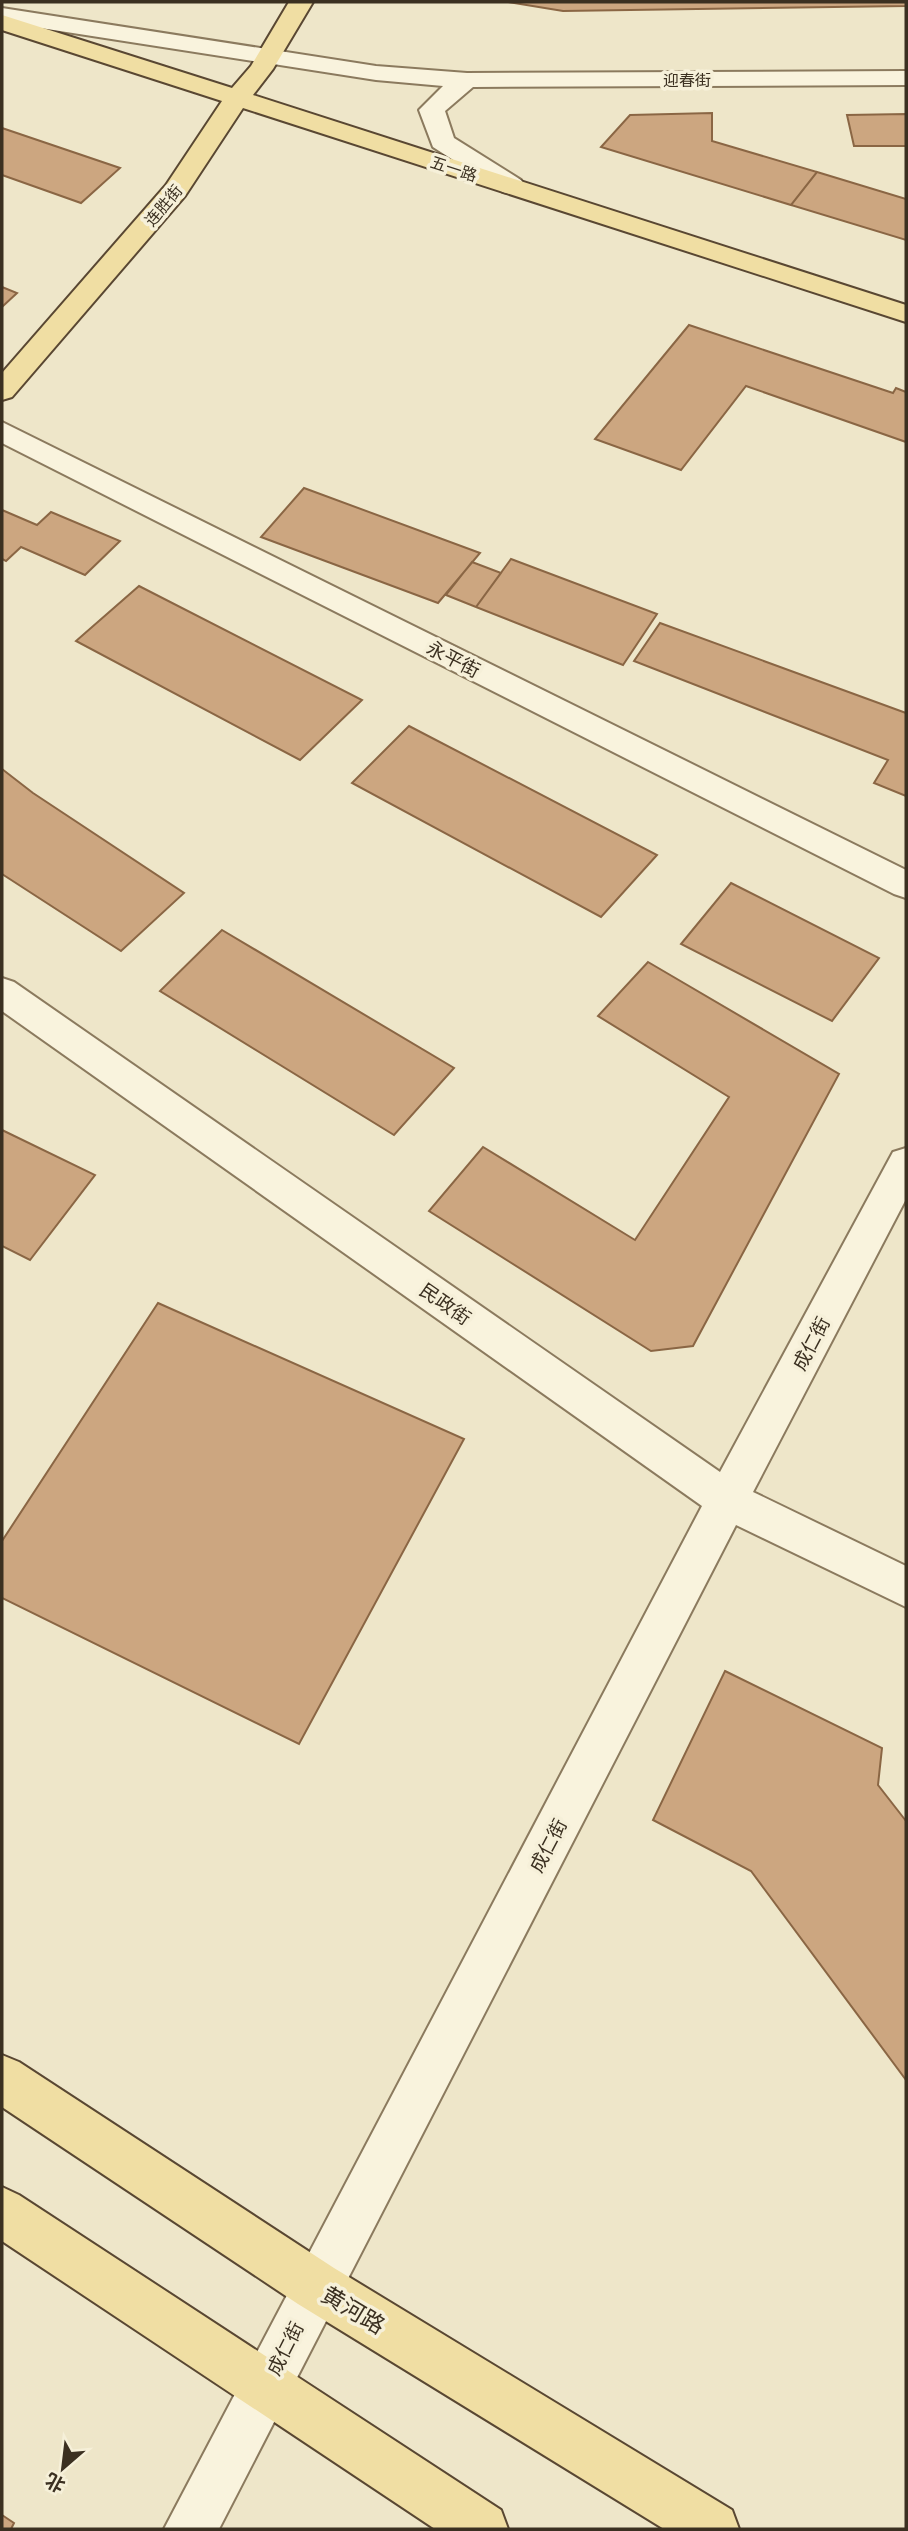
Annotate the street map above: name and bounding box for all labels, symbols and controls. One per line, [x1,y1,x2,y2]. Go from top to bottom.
street label: 迎春街 [663,69,711,90]
street label: 五一路 [428,151,480,185]
street label: 连胜街 [140,180,186,230]
street label: 永平街 [423,633,485,683]
street label: 民政街 [415,1276,477,1330]
street label: 成仁街 [785,1312,835,1374]
street label: 成仁街 [522,1814,572,1876]
street label: 黄河路 [316,2278,392,2340]
street label: 成仁街 [259,2317,309,2379]
north arrow [28,2433,98,2503]
text: 北 [40,2468,69,2500]

